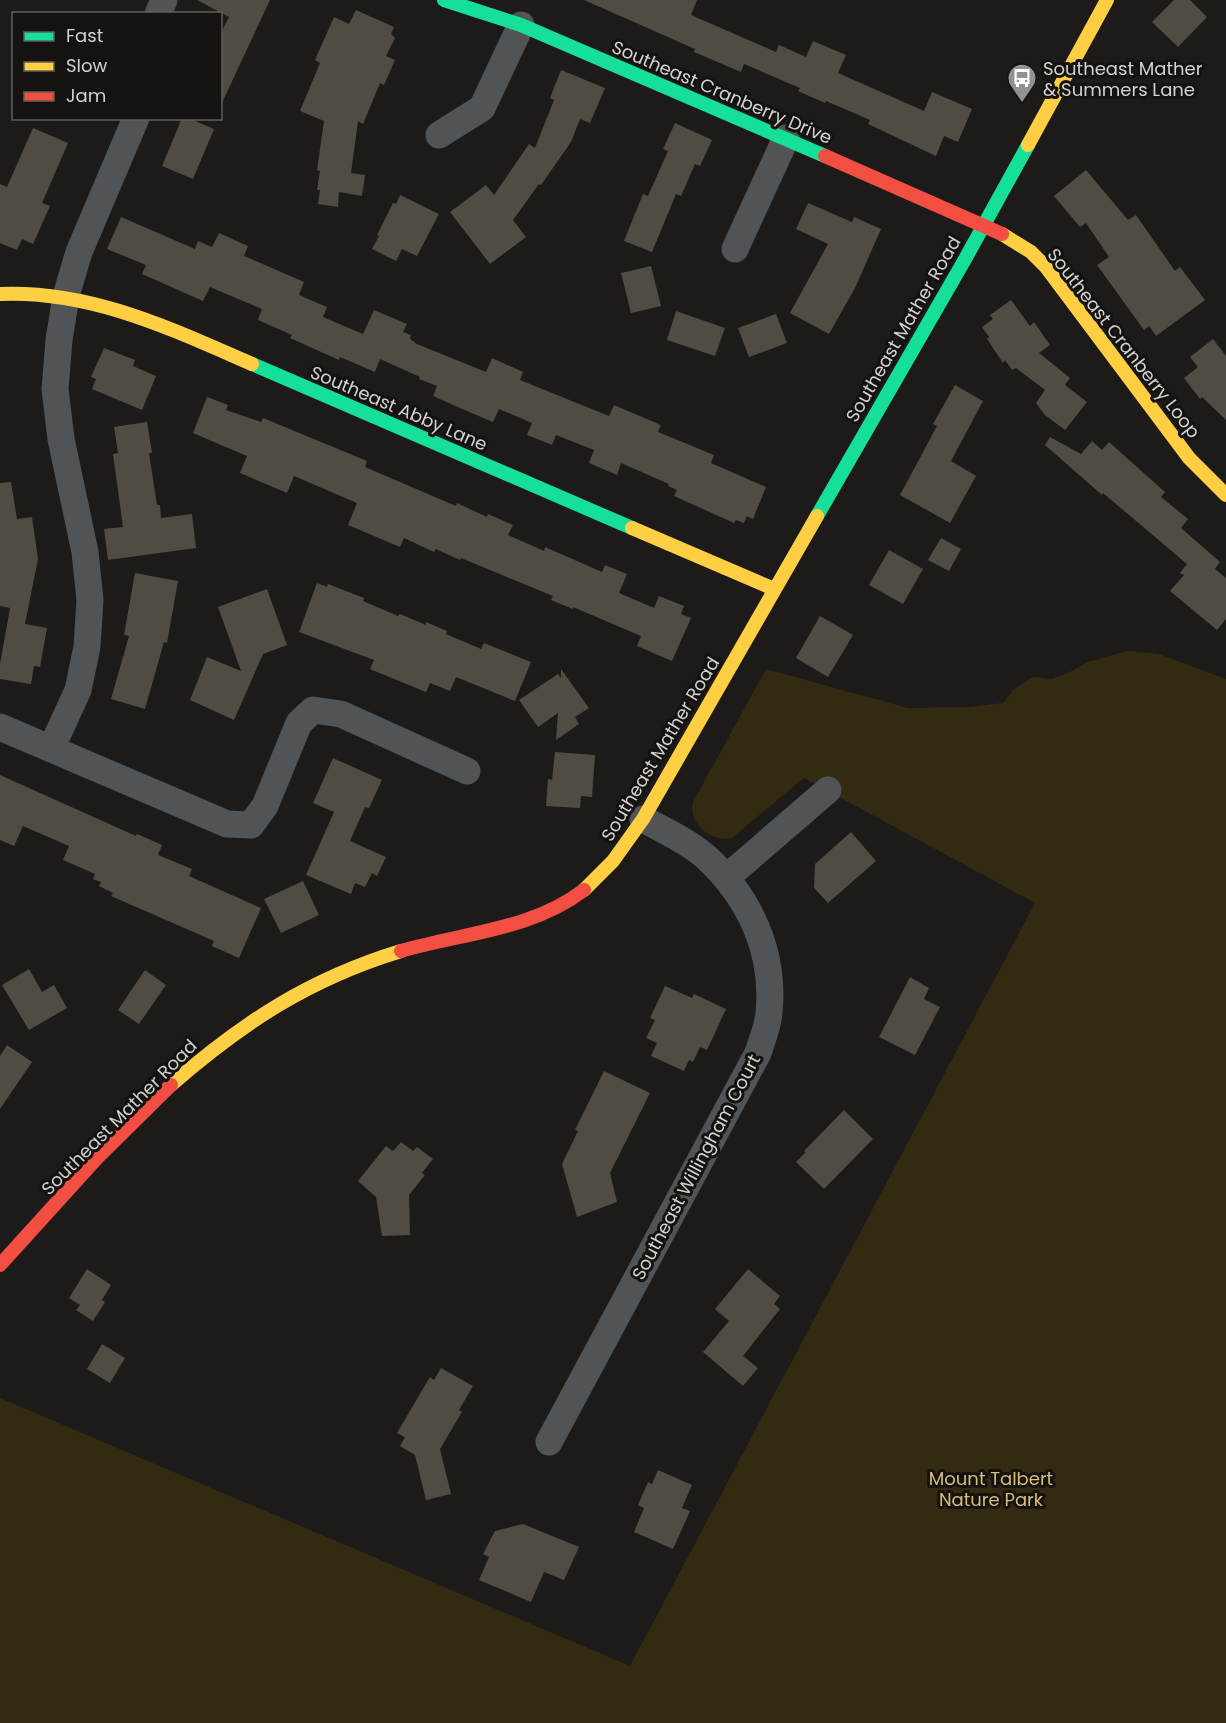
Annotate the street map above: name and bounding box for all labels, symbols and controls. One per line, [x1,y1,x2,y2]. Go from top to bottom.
legend [12,12,222,120]
text: Fast [66,23,103,48]
street label: Southeast Cranberry Drive [608,34,836,150]
text: Slow [66,53,108,78]
place label: Southeast Mather & Summers Lane [1043,56,1203,102]
bus stop icon: Southeast Mather & Summers Lane [1006,62,1038,104]
text: Jam [66,83,106,108]
street label: Southeast Mather Road [839,231,967,427]
street label: Southeast Cranberry Loop [1042,243,1206,443]
street label: Southeast Abby Lane [307,359,491,457]
street label: Southeast Mather Road [595,652,725,846]
street label: Southeast Mather Road [36,1034,202,1200]
street label: Southeast Willingham Court [626,1050,766,1284]
park label: Mount Talbert Nature Park [929,1466,1053,1512]

